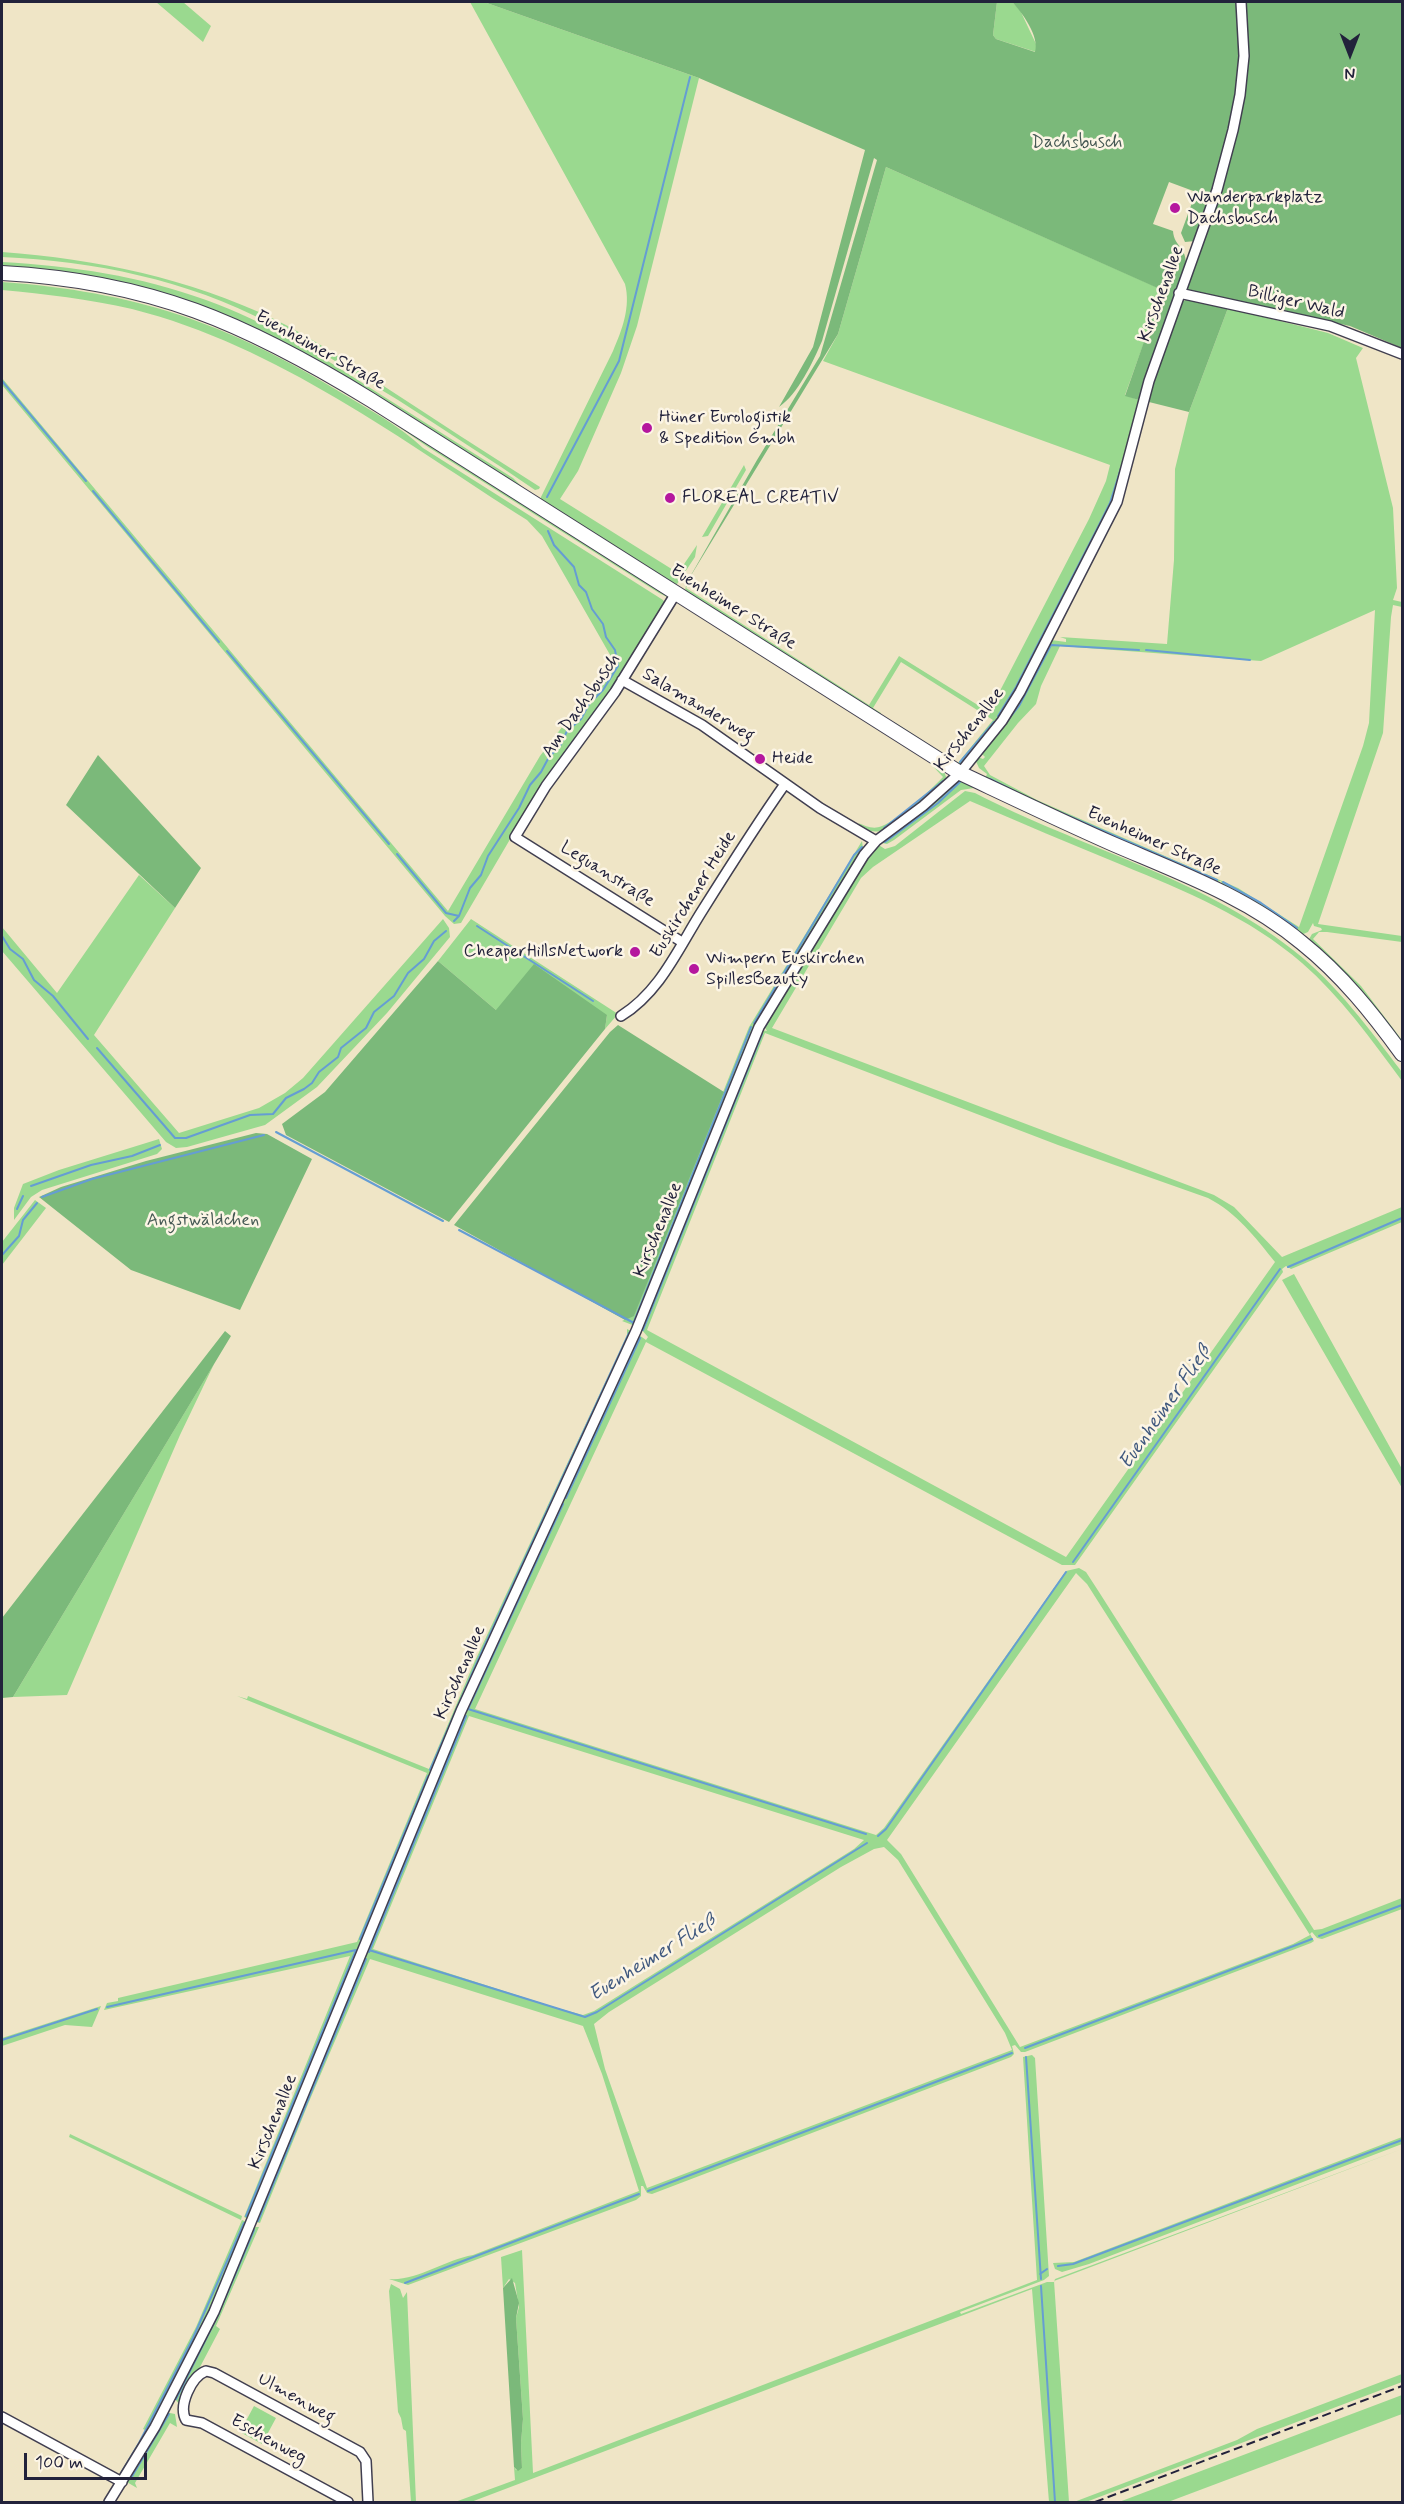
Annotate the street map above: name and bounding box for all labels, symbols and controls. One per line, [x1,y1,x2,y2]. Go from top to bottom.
north arrow [1320,24,1380,84]
text: N [1345,62,1355,83]
park label: Dachsbusch [1031,132,1123,154]
place label: Wanderparkplatz Dachsbusch [1187,187,1323,230]
marker: Wanderparkplatz Dachsbusch [1168,201,1182,215]
street label: Kirschenallee [1135,243,1189,345]
street label: Billiger Wald [1245,281,1347,325]
street label: Euenheimer Straße [251,306,389,396]
place label: Hüner Eurologistik & Spedition Gmbh [659,407,795,450]
marker: Hüner Eurologistik & Spedition Gmbh [640,421,654,435]
place label: FLOREAL CREATIV [682,487,839,509]
marker: FLOREAL CREATIV [663,491,677,505]
street label: Euenheimer Straße [666,560,800,656]
street label: Am Dachsbusch [538,650,626,762]
street label: Salamanderweg [638,664,758,748]
street label: Kirschenallee [930,684,1010,776]
place label: Heide [772,748,813,770]
marker: Heide [753,752,767,766]
street label: Euenheimer Straße [1083,803,1225,881]
street label: Euskirchener Heide [646,828,742,962]
street label: Leguanstraße [556,837,658,913]
place label: CheaperHillsNetwork [463,941,623,963]
marker: CheaperHillsNetwork [628,945,642,959]
place label: Wimpern Euskirchen SpillesBeauty [706,948,865,990]
marker: Wimpern Euskirchen SpillesBeauty [687,962,701,976]
street label: Kirschenallee [630,1179,688,1281]
park label: Angstwäldchen [147,1210,259,1232]
water label: Euenheimer Fließ [1115,1342,1217,1474]
street label: Kirschenallee [431,1623,491,1723]
water label: Euenheimer Fließ [585,1910,721,2008]
street label: Kirschenallee [245,2071,303,2173]
street label: Ulmenweg [254,2369,338,2429]
street label: Eschenweg [226,2410,310,2470]
scale bar [27,2441,150,2479]
text: 100 m [35,2451,83,2475]

